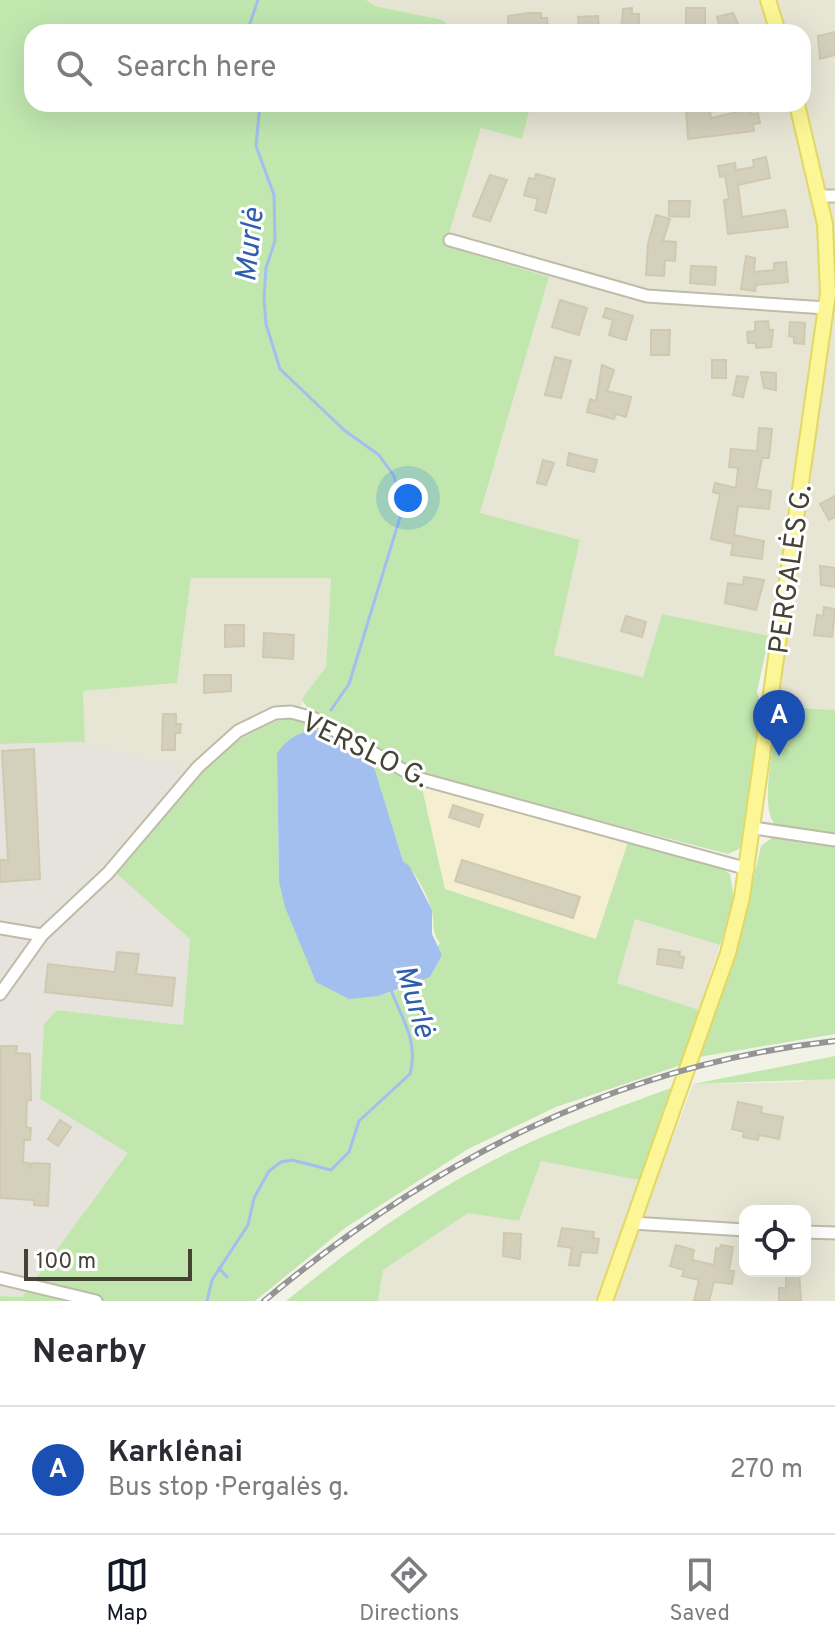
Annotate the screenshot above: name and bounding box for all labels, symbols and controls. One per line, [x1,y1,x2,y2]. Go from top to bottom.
search box [24,24,811,112]
icon: search [52,46,96,90]
text: Search here [116,50,276,87]
water label: Murlė [229,206,274,284]
your location [388,478,428,518]
street label: PERGALĖS G. [761,482,822,656]
pin: A [753,690,805,756]
street label: VERSLO G. [295,705,434,798]
water label: Murlė [385,961,442,1043]
map controls [739,1205,811,1277]
button: locate [739,1205,811,1277]
scale bar [24,1245,192,1281]
text: 100 m [36,1249,96,1276]
text: Nearby [32,1332,147,1375]
text: Karklėnai [108,1435,243,1472]
text: A [49,1454,67,1487]
text: 270 m [730,1454,803,1487]
text: Bus stop · Pergalės g. [108,1472,349,1505]
tab: Map [105,1553,149,1628]
tab: Directions [359,1553,459,1628]
tab: Saved [669,1553,730,1628]

